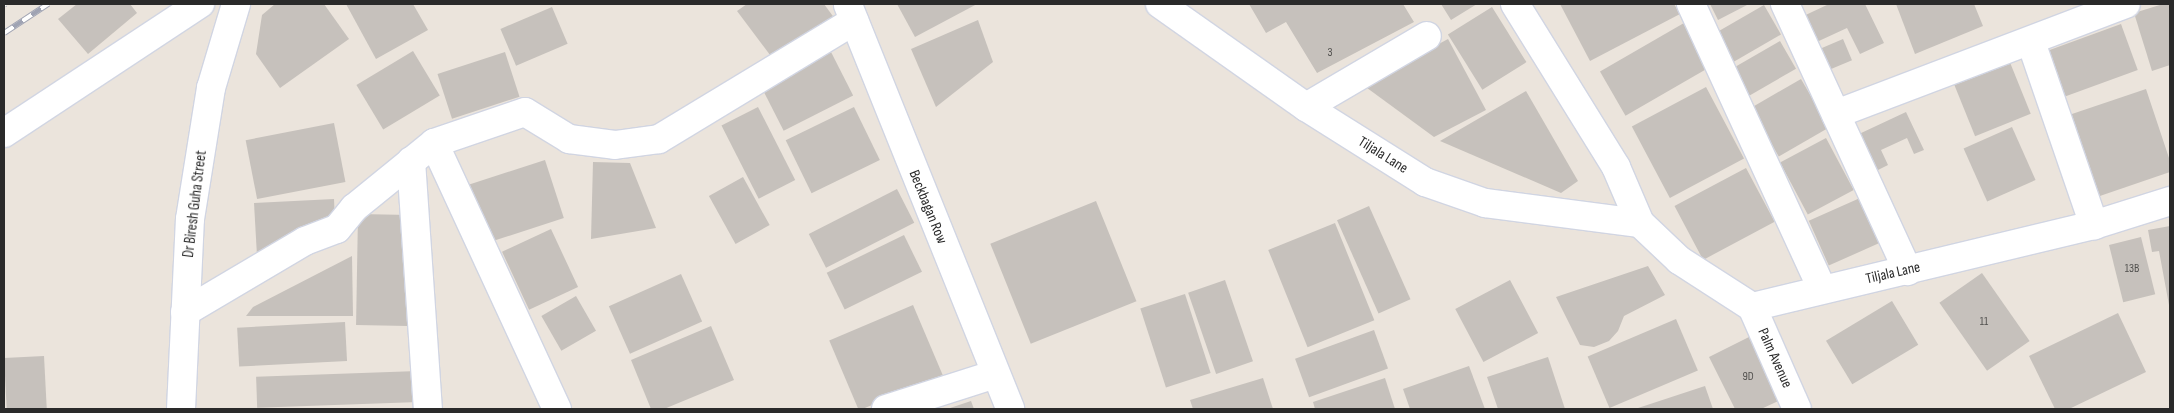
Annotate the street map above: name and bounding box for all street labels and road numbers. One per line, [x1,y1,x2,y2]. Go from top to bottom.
street label: Tiljala Lane [1355,133,1411,177]
street label: Dr Biresh Guha Street [179,149,211,259]
street label: Beckbagan Row [905,167,951,247]
street label: Tiljala Lane [1864,258,1922,288]
street label: Palm Avenue [1754,325,1796,391]

